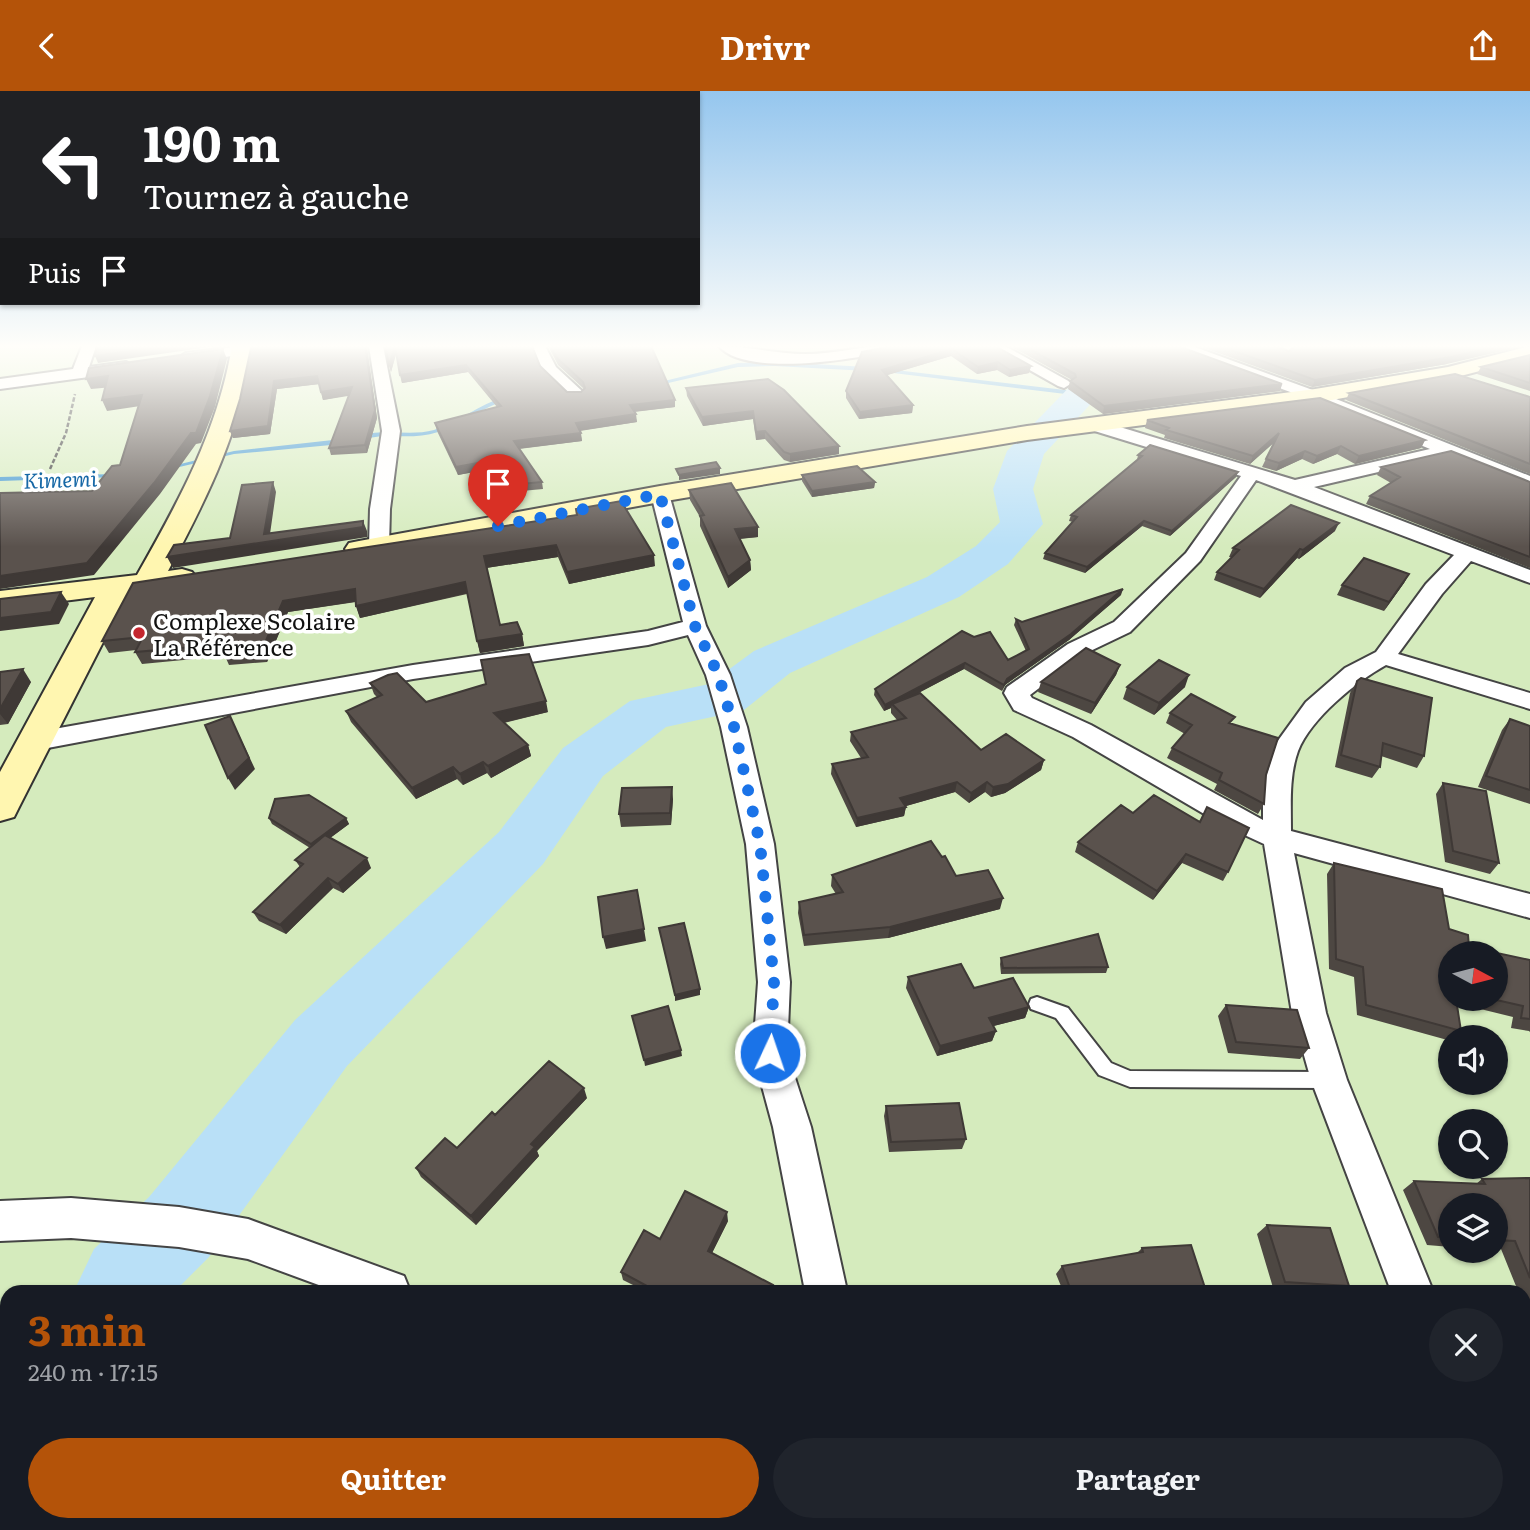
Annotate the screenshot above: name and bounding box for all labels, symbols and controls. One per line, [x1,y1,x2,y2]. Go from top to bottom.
text: Drivr [720,22,810,70]
icon: back [28,27,66,65]
icon: share [1464,27,1502,65]
text: 190 m [143,104,280,177]
icon: left [28,119,119,210]
text: Tournez à gauche [143,171,409,219]
text: Puis [28,252,81,291]
icon: arrive [95,252,133,290]
pin [468,454,528,526]
water label: Kimemi [23,461,98,495]
icon: arrive [479,465,517,503]
place label: Complexe Scolaire La Référence [153,603,356,663]
marker: Complexe Scolaire La Référence [131,625,147,641]
north arrow [1438,941,1508,1011]
map controls [1438,941,1508,1263]
position arrow [733,1016,807,1090]
button: sound [1438,1025,1508,1095]
button: search [1438,1109,1508,1179]
button: layers [1438,1193,1508,1263]
text: 3 min [28,1297,146,1359]
button: close [1429,1308,1503,1382]
text: 240 m · 17:15 [28,1354,158,1388]
button: Quitter [28,1438,759,1518]
button: Partager [773,1438,1503,1518]

